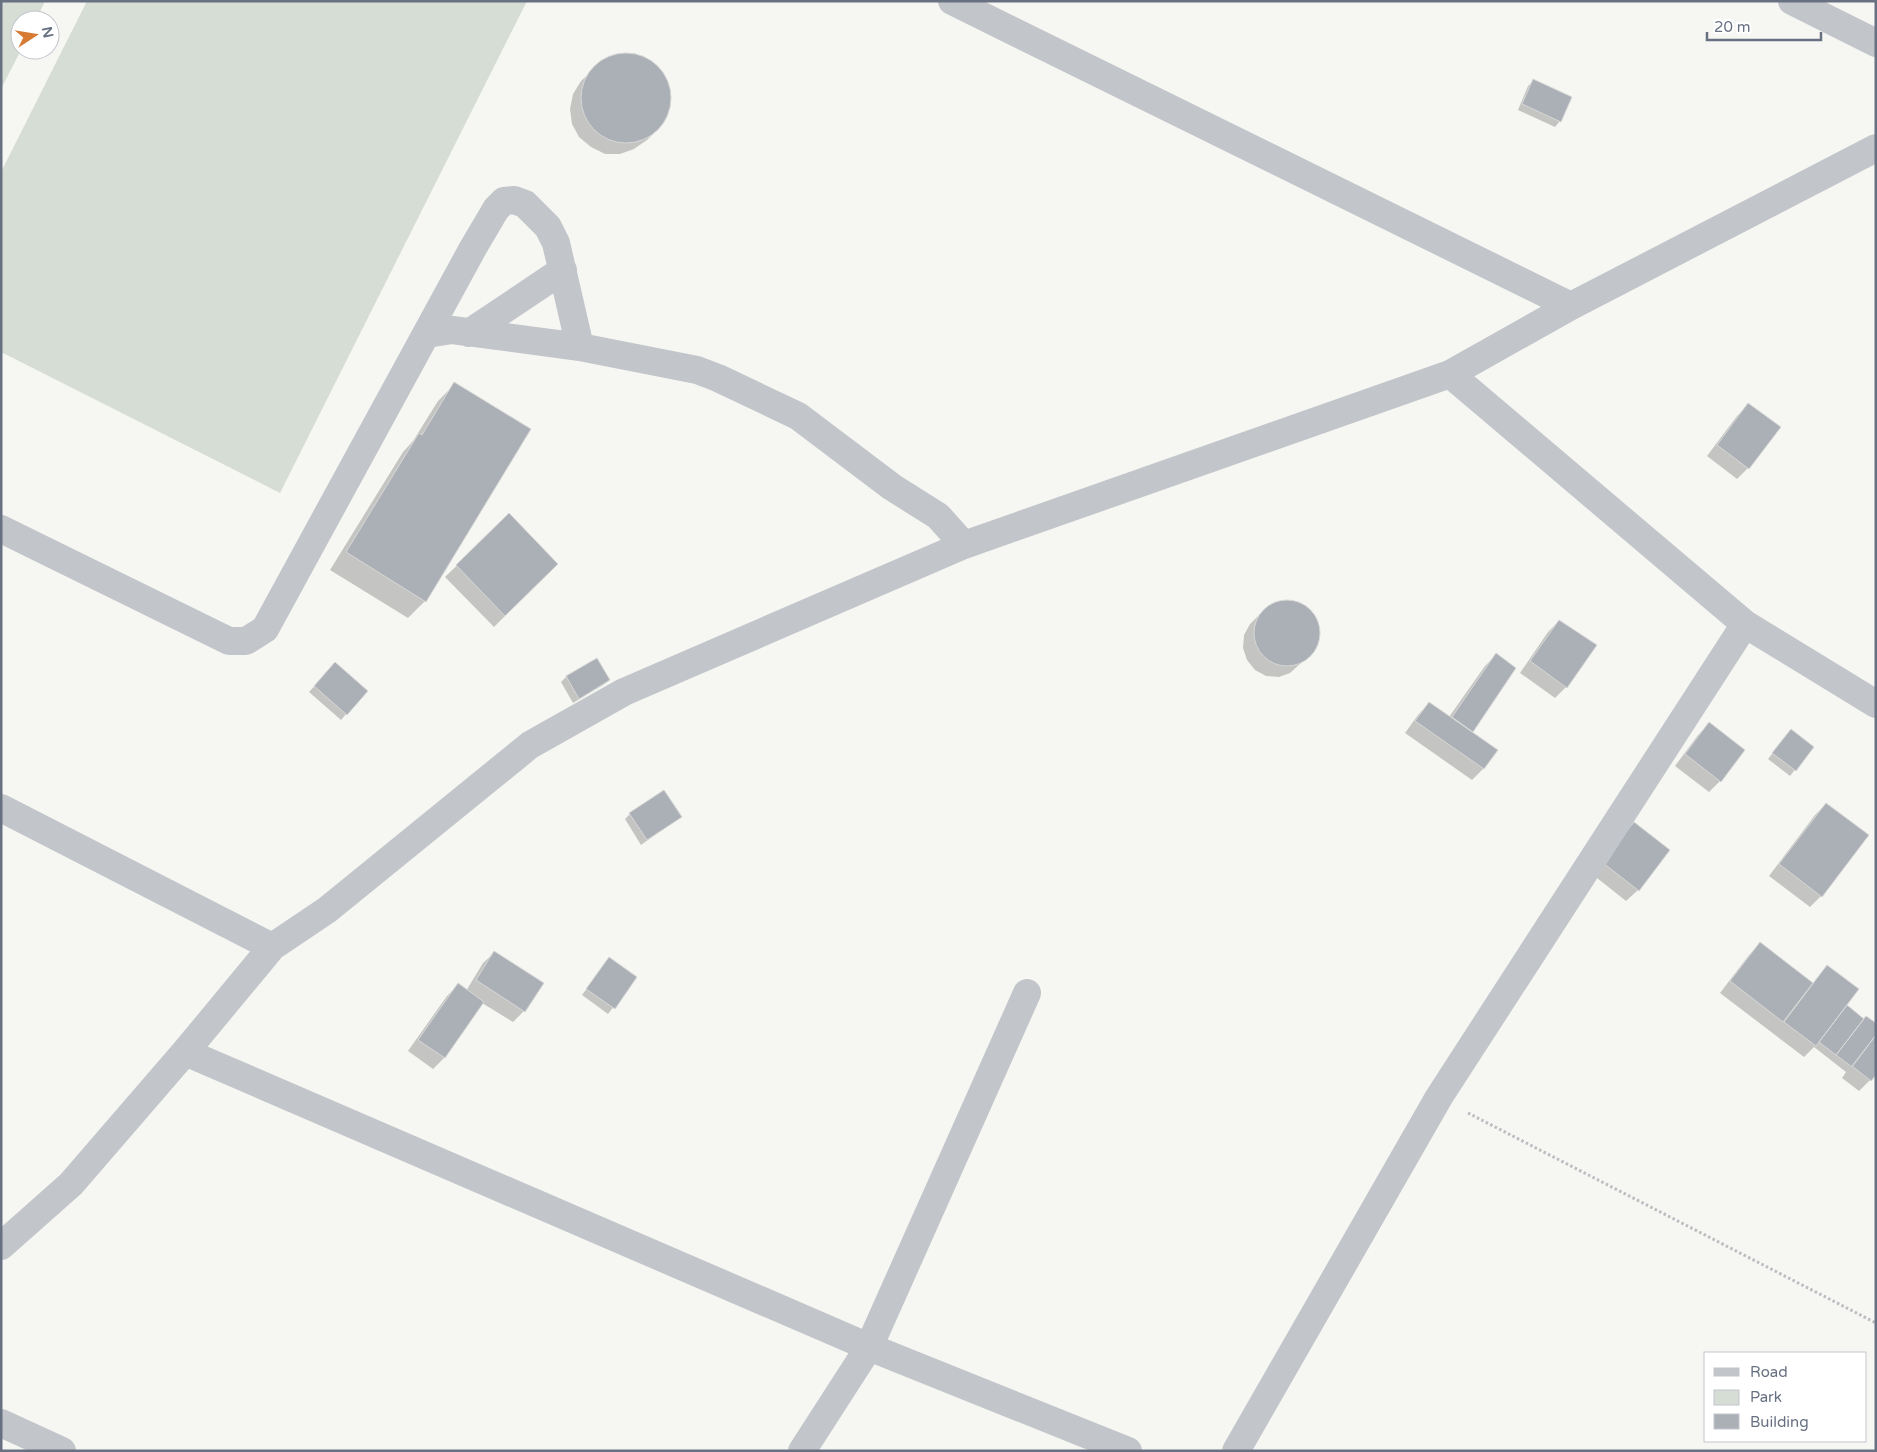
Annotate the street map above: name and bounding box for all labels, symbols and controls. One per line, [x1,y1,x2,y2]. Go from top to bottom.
north arrow [10,10,60,60]
scale bar [1707,10,1821,42]
text: 20 m [1714,18,1751,36]
text: N [38,25,57,40]
legend [1704,1352,1867,1442]
text: Road [1750,1363,1788,1381]
text: Park [1750,1388,1782,1406]
text: Building [1750,1413,1809,1431]

